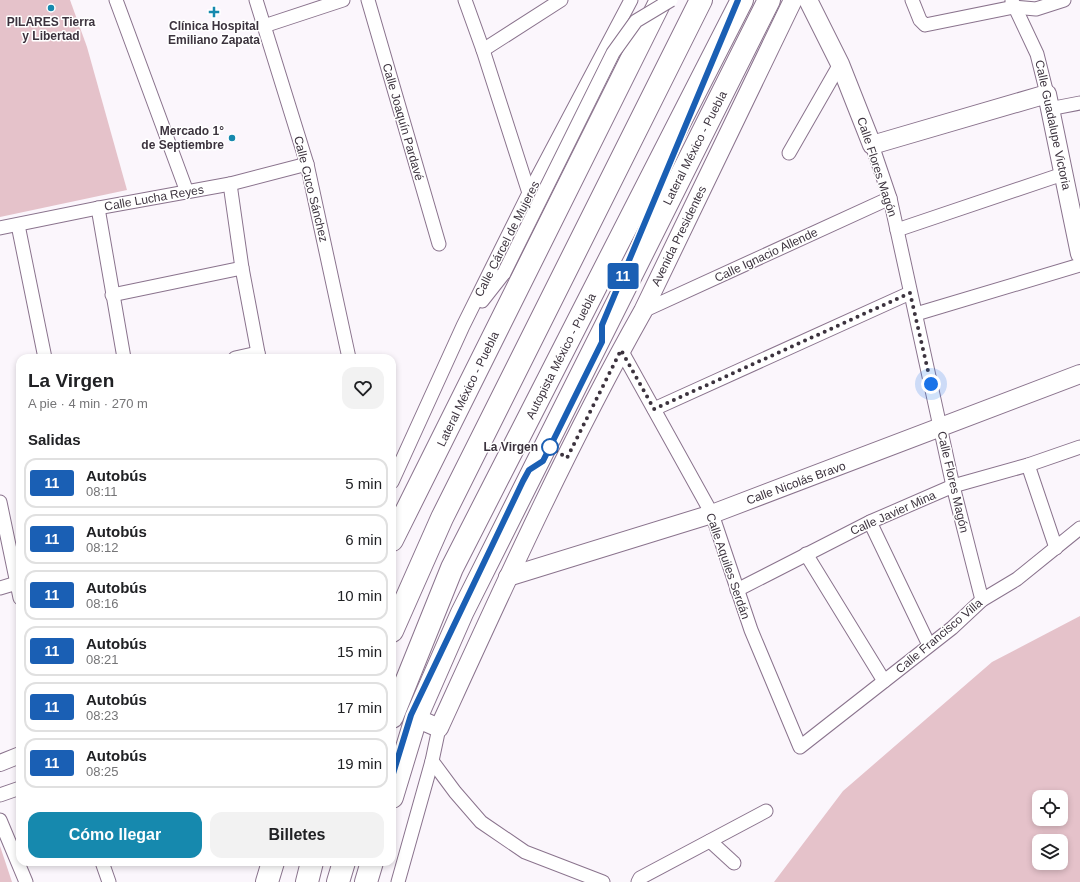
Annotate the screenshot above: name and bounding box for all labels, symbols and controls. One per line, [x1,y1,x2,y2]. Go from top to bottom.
marker: PILARES Tierra y Libertad [46,3,56,13]
marker: Clínica Hospital Emiliano Zapata [208,6,220,18]
place label: PILARES Tierra y Libertad [7,15,96,43]
place label: Clínica Hospital Emiliano Zapata [168,19,260,47]
street label: Calle Guadalupe Victoria [1032,59,1074,192]
street label: Calle Joaquín Pardavé [380,62,427,183]
street label: Lateral México - Puebla [660,88,730,207]
street label: Calle Flores Magón [854,115,900,219]
place label: Mercado 1° de Septiembre [141,124,224,152]
marker: Mercado 1° de Septiembre [227,133,237,143]
street label: Calle Cuco Sánchez [291,135,331,243]
street label: Calle Cárcel de Mujeres [472,179,542,299]
street label: Calle Lucha Reyes [103,182,205,214]
street label: Avenida Presidentes [649,184,709,288]
street label: Calle Ignacio Allende [712,225,820,285]
line badge: 11 [605,263,641,289]
text: 11 [616,268,630,284]
street label: Autopista México - Puebla [523,290,599,421]
street label: Lateral México - Puebla [434,329,502,449]
button: heart [342,367,384,409]
text: La Virgen [28,370,114,391]
your location [921,374,941,394]
text: A pie · 4 min · 270 m [28,396,148,411]
street label: Calle Flores Magón [934,430,972,534]
text: Salidas [28,431,81,448]
marker: La Virgen [541,438,559,456]
place label: La Virgen [484,440,538,454]
street label: Calle Nicolás Bravo [744,458,848,507]
text: Autobús [86,467,147,484]
text: 11 [45,475,59,491]
text: 5 min [345,475,382,492]
text: 08:11 [86,484,118,499]
street label: Calle Javier Mina [848,488,938,538]
street label: Calle Aquiles Serdán [703,511,753,621]
text: Autobús [86,523,147,540]
text: 11 [45,531,59,547]
text: 6 min [345,531,382,548]
text: 08:12 [86,540,119,555]
text: Autobús [86,579,147,596]
text: 11 [45,587,59,603]
text: 10 min [337,587,382,604]
text: 08:16 [86,596,119,611]
street label: Calle Francisco Villa [893,596,985,676]
text: Autobús [86,635,147,652]
text: 11 [45,643,59,659]
text: 15 min [337,643,382,660]
text: 08:21 [86,652,119,667]
text: Autobús [86,691,147,708]
text: 11 [45,699,59,715]
text: 17 min [337,699,382,716]
text: 08:23 [86,708,119,723]
text: Autobús [86,747,147,764]
text: 11 [45,755,59,771]
text: 19 min [337,755,382,772]
text: 08:25 [86,764,119,779]
map controls [1032,790,1068,870]
button: locate [1032,790,1068,826]
button: Cómo llegar [28,812,202,858]
button: Billetes [210,812,384,858]
button: layers [1032,834,1068,870]

